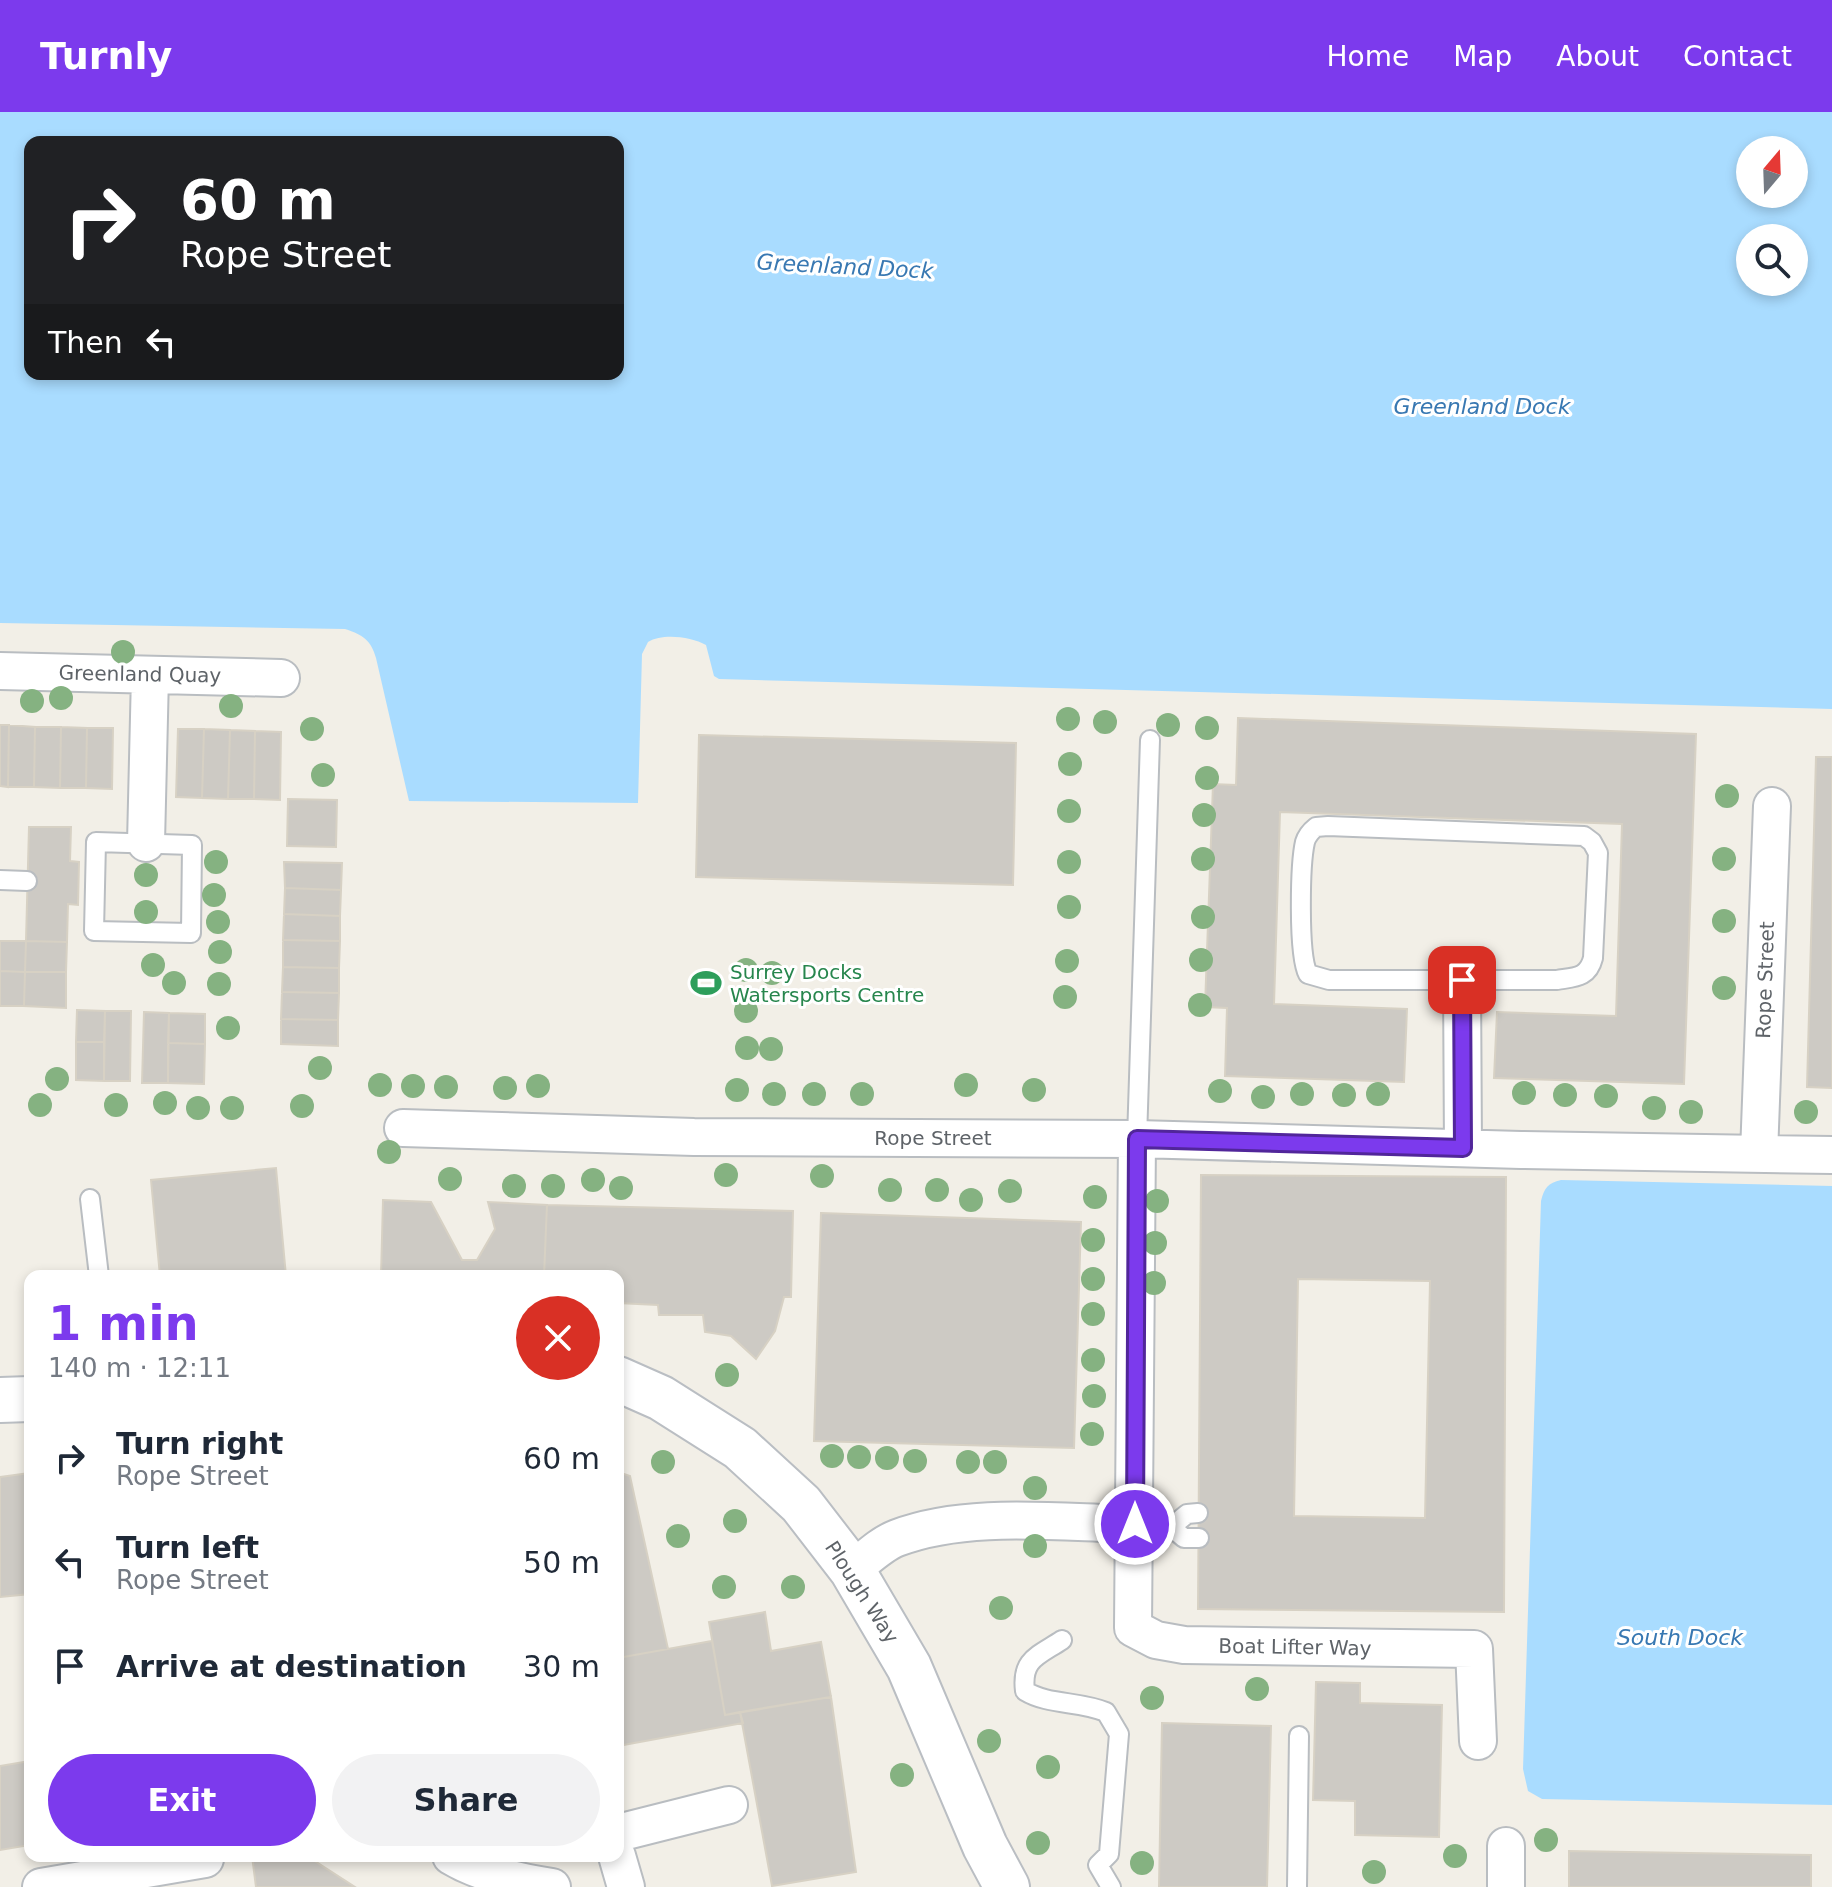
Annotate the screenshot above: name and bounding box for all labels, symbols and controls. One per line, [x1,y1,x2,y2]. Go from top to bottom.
text: Turnly [40,34,172,78]
text: Home [1326,40,1409,73]
text: Map [1453,40,1512,73]
text: About [1556,40,1639,73]
text: Contact [1683,40,1792,73]
north arrow [1736,136,1808,208]
map controls [1736,136,1808,296]
text: 60 m [180,167,336,232]
icon: right [48,168,152,272]
button: search [1736,224,1808,296]
text: Rope Street [180,234,391,275]
water label: Greenland Dock [756,249,935,284]
icon: left [139,320,183,364]
text: Then [48,325,123,360]
water label: Greenland Dock [1394,394,1572,419]
street label: Greenland Quay [58,661,222,687]
street label: Rope Street [1751,921,1779,1039]
pin [1428,946,1496,1014]
icon: arrive [1440,958,1484,1002]
place label: Surrey Docks Watersports Centre [730,960,924,1007]
sports icon: Surrey Docks Watersports Centre [689,966,723,1000]
street label: Rope Street [874,1126,992,1150]
text: 1 min [48,1295,199,1351]
button: close [516,1296,600,1380]
text: 140 m · 12:11 [48,1353,231,1383]
text: Turn right [116,1426,283,1461]
icon: right [48,1436,92,1480]
text: 60 m [523,1441,600,1476]
text: Rope Street [116,1461,269,1491]
position arrow [1093,1482,1177,1566]
text: Turn left [116,1530,259,1565]
street label: Plough Way [820,1536,904,1648]
icon: left [48,1540,92,1584]
text: 50 m [523,1545,600,1580]
text: Rope Street [116,1565,269,1595]
water label: South Dock [1617,1625,1744,1650]
street label: Boat Lifter Way [1218,1634,1372,1660]
icon: arrive [48,1644,92,1688]
text: Arrive at destination [116,1649,467,1684]
text: 30 m [523,1649,600,1684]
button: Exit [48,1754,316,1846]
button: Share [332,1754,600,1846]

